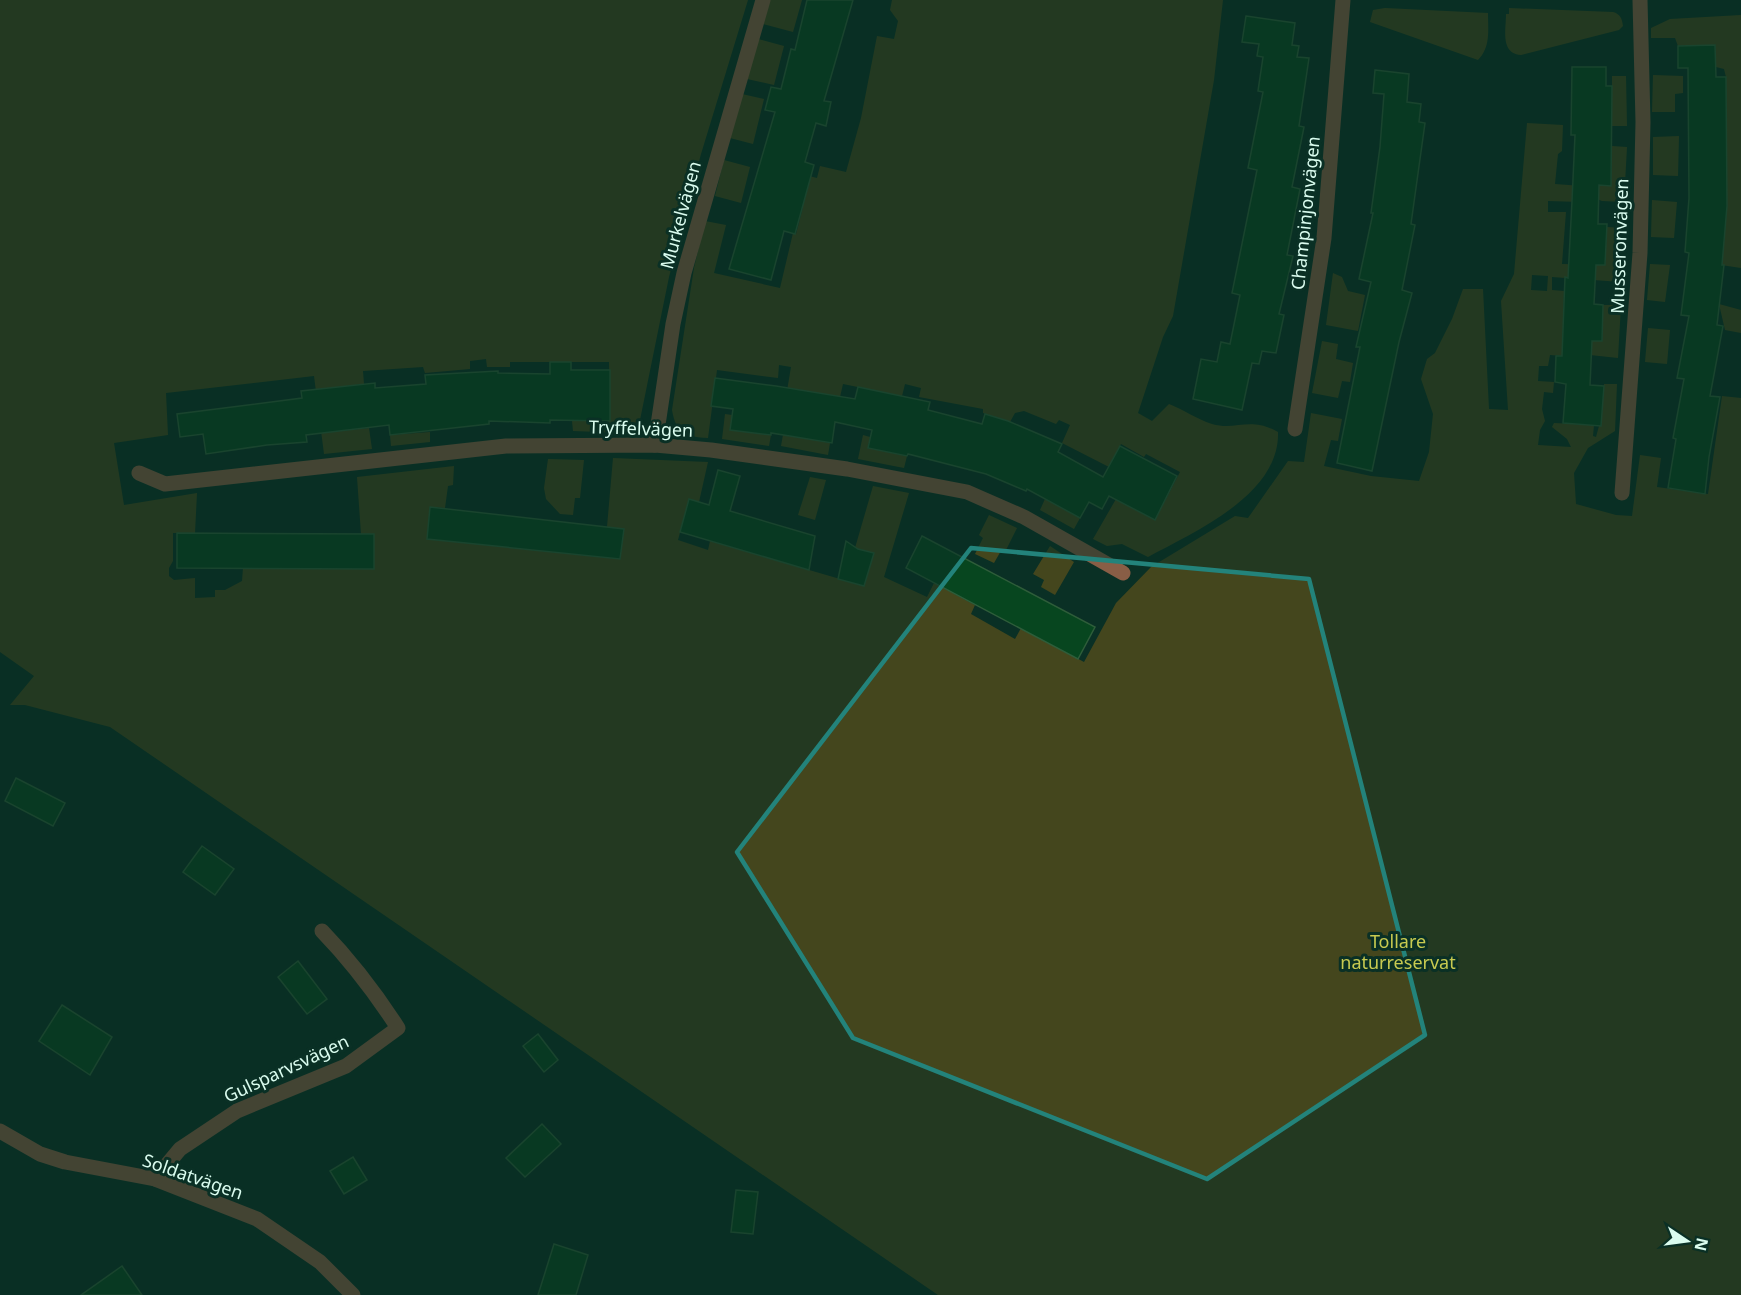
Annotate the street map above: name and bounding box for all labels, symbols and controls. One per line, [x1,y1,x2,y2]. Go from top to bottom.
street label: Champinjonvägen [1285,135,1325,291]
street label: Murkelvägen [654,158,706,272]
street label: Musseronvägen [1605,178,1633,314]
street label: Tryffelvägen [588,414,694,442]
park label: Tollare naturreservat [1340,929,1456,974]
street label: Gulsparvsvägen [220,1029,352,1107]
street label: Soldatvägen [140,1148,246,1204]
north arrow [1657,1211,1717,1271]
text: N [1689,1236,1714,1253]

